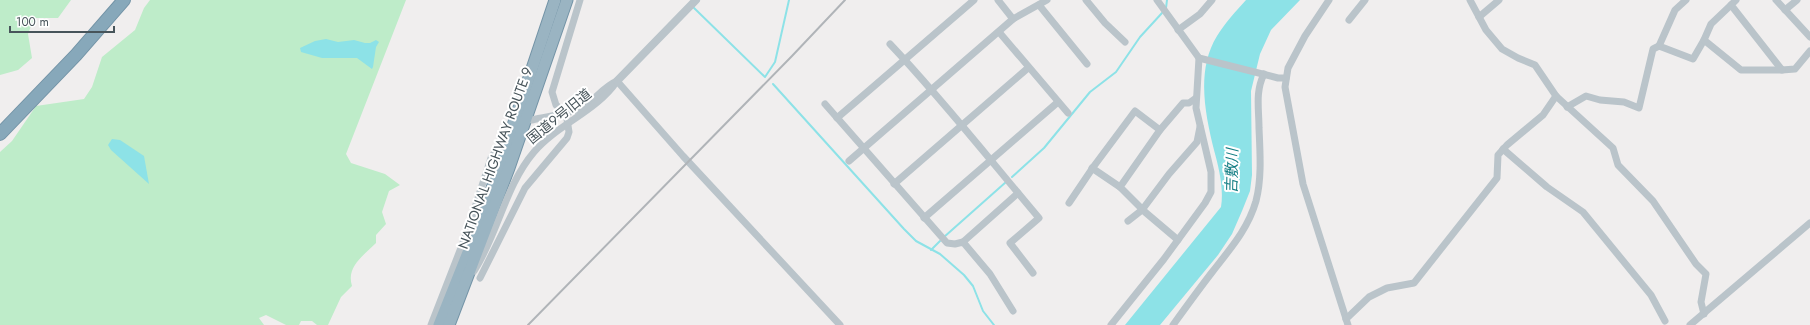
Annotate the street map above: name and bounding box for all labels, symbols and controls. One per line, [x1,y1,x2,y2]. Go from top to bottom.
scale bar [10,8,114,34]
text: 100 m [16,13,49,31]
street label: NATIONAL HIGHWAY ROUTE 9 [453,64,537,252]
street label: 国道9号旧道 [522,84,596,148]
water label: 吉敷川 [1221,146,1243,194]

